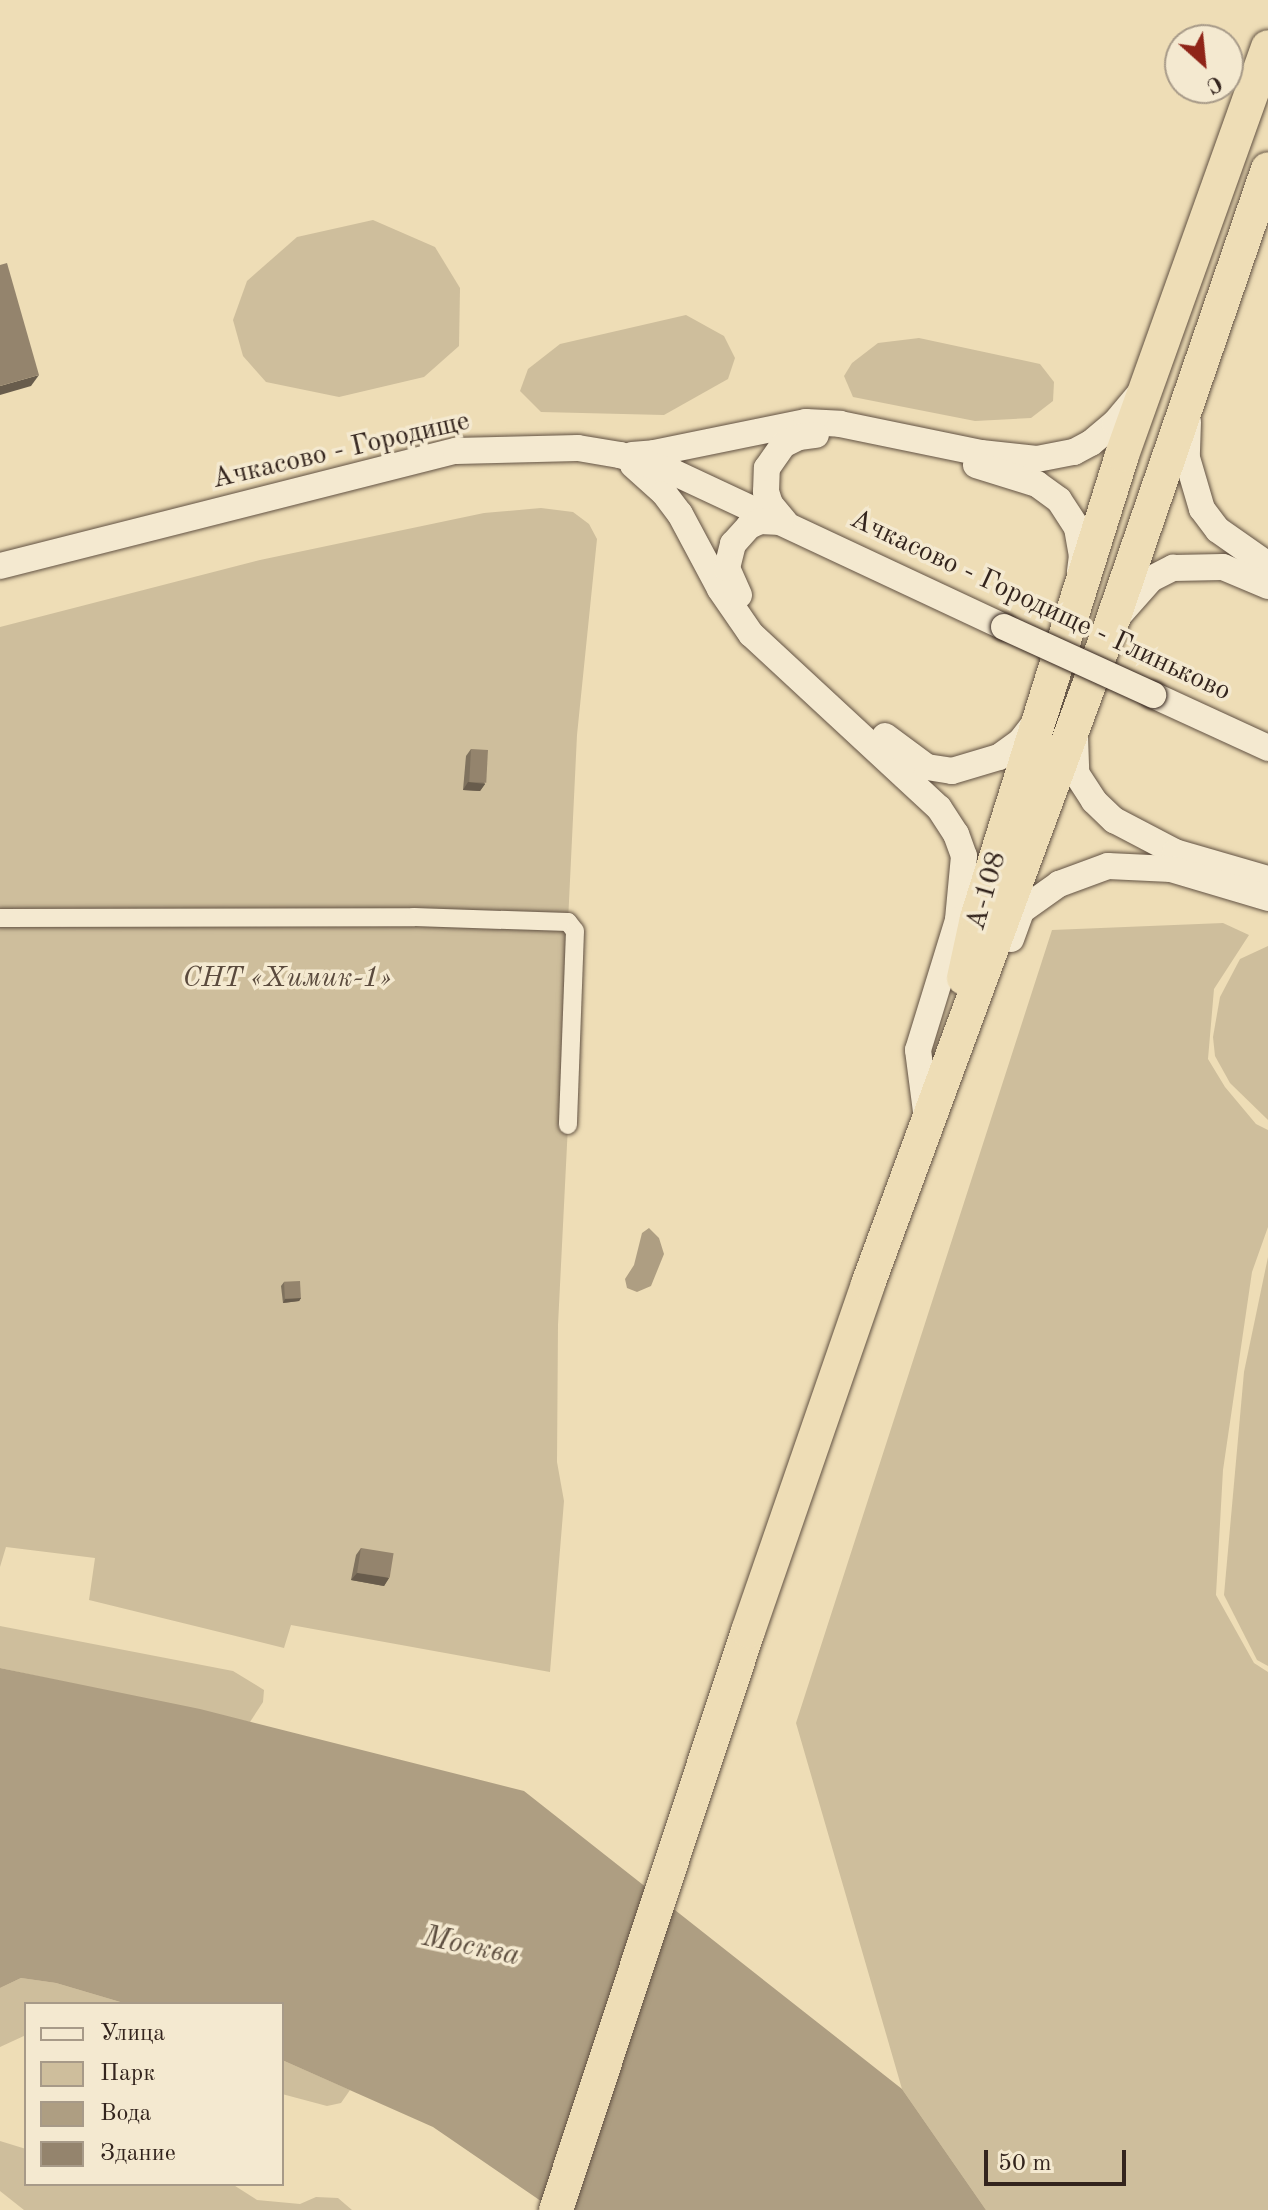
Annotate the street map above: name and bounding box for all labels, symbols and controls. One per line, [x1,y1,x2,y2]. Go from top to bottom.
north arrow [1164,24,1244,104]
text: С [1203,71,1225,97]
street label: Ачкасово - Городище [209,405,473,497]
street label: Ачкасово - Городище - Глиньково [844,503,1236,709]
street label: А-108 [960,848,1014,934]
park label: СНТ «Химик-1» [182,962,392,996]
water label: Москва [419,1919,523,1975]
legend [24,2002,284,2186]
text: Улица [100,2022,165,2046]
text: Парк [100,2062,155,2086]
text: Вода [100,2102,151,2126]
scale bar [988,2134,1130,2184]
text: Здание [100,2142,176,2166]
text: 50 m [998,2152,1052,2176]

